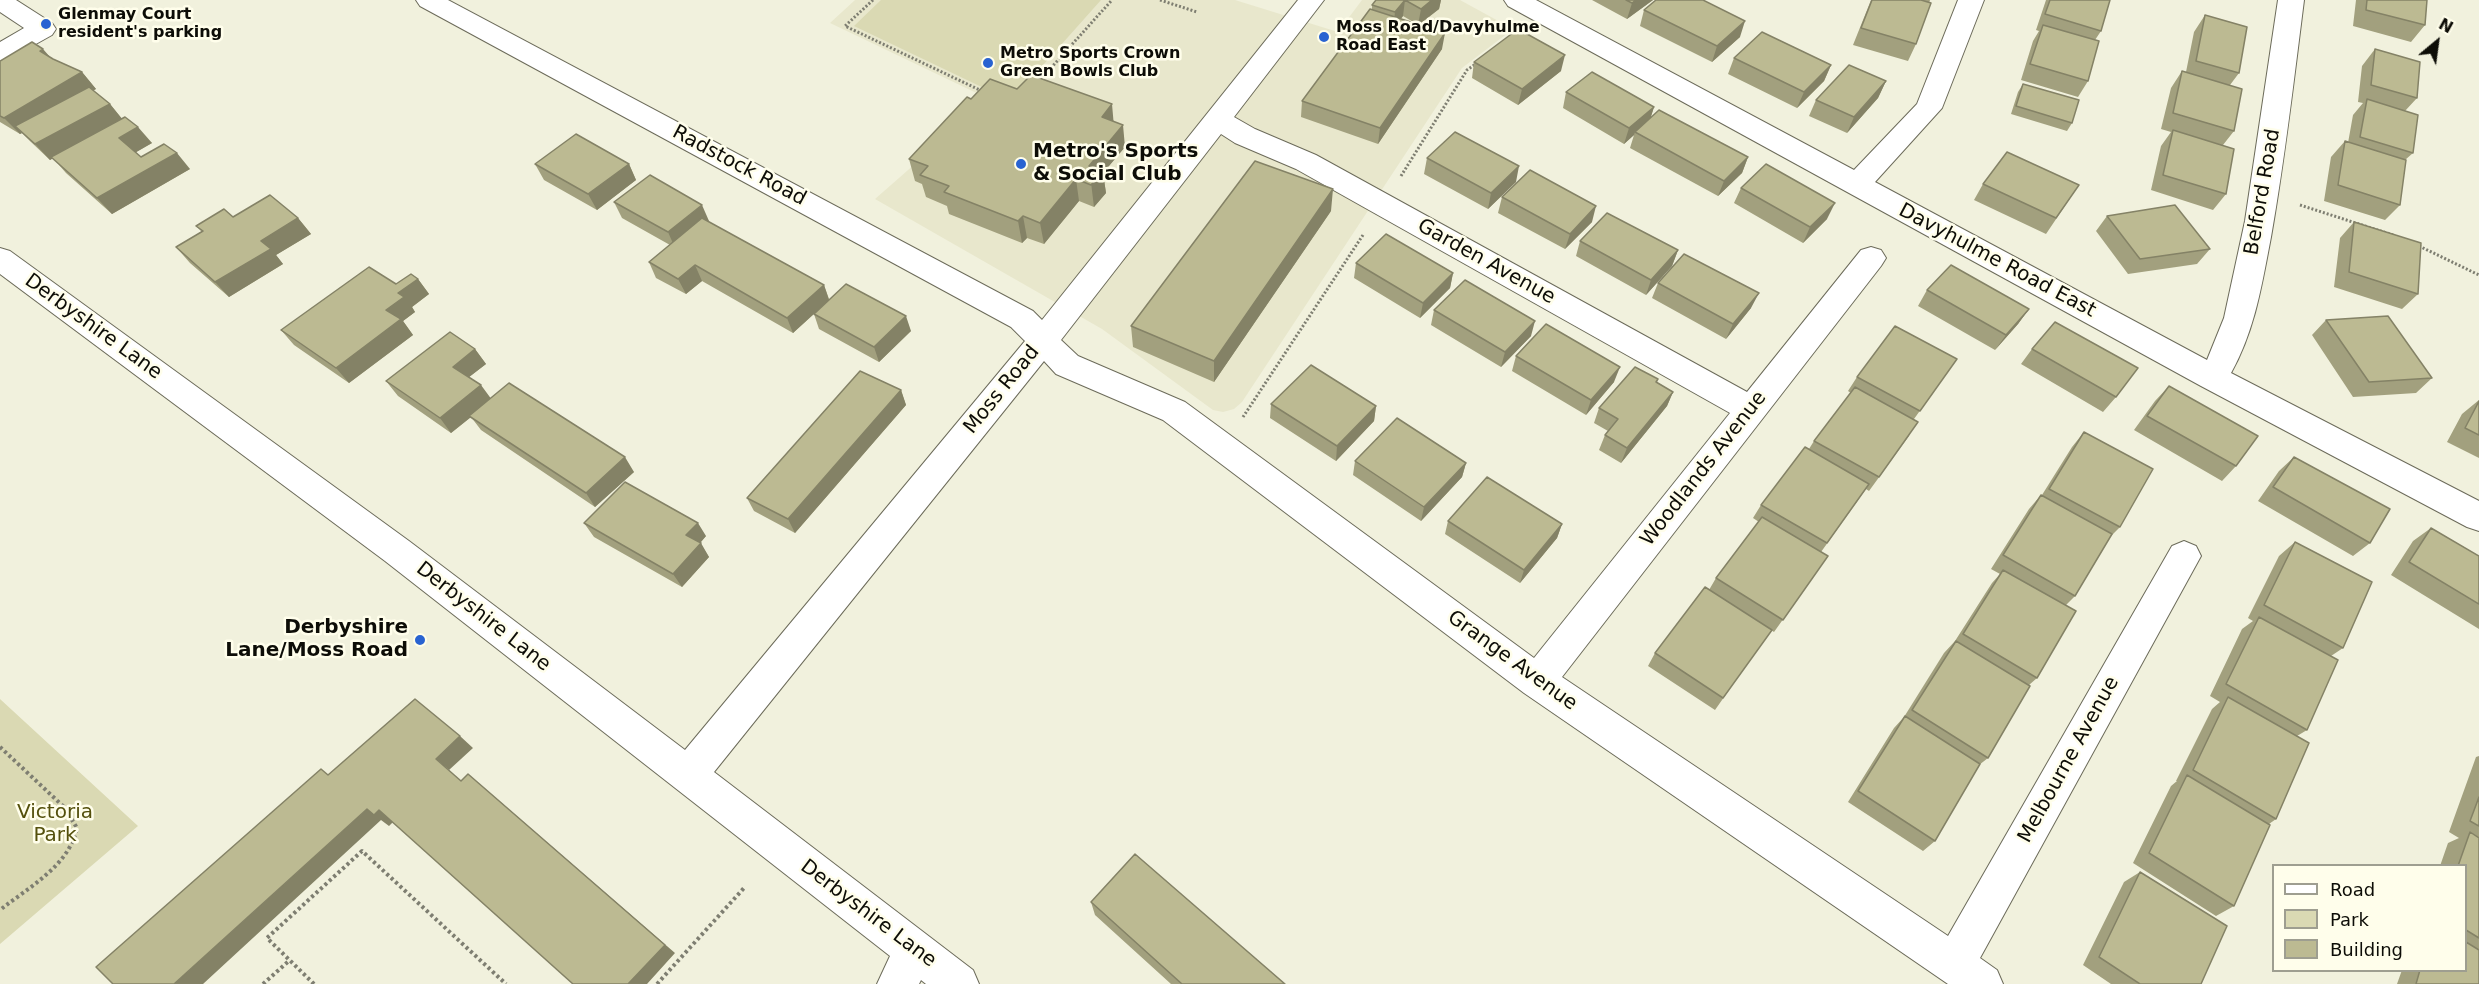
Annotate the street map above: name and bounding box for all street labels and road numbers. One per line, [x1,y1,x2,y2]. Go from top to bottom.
street label: Radstock Road [668,121,810,211]
street label: Belford Road [2240,127,2286,257]
street label: Davyhulme Road East [1894,199,2100,323]
street label: Garden Avenue [1413,214,1559,310]
street label: Derbyshire Lane [20,269,166,385]
street label: Moss Road [959,341,1045,439]
street label: Woodlands Avenue [1636,387,1772,551]
street label: Derbyshire Lane [411,557,555,677]
street label: Grange Avenue [1443,606,1581,716]
street label: Melbourne Avenue [2013,673,2125,847]
street label: Derbyshire Lane [795,855,941,973]

